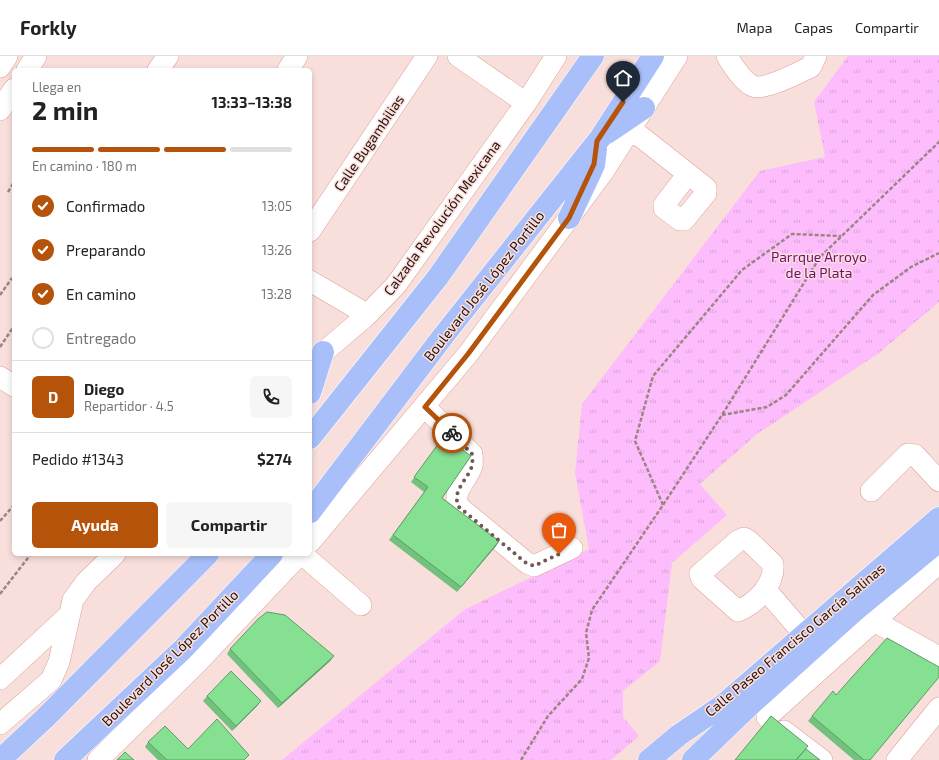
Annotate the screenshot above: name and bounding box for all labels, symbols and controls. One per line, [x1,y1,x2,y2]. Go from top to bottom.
text: Forkly [20,16,77,39]
text: Mapa [737,19,772,36]
text: Capas [794,19,833,36]
text: Compartir [855,19,919,36]
pin [606,61,640,102]
icon: home [612,67,634,89]
text: Llega en [32,79,81,95]
street label: Calle Bugambilias [330,91,407,194]
text: 13:33–13:38 [212,93,292,111]
text: 2 min [32,94,98,125]
street label: Calzada Revolución Mexicana [380,137,504,299]
text: En camino · 180 m [32,158,137,174]
icon: check [32,195,54,217]
text: Confirmado [66,197,145,215]
text: 13:05 [262,198,292,214]
street label: Boulevard José López Portillo [420,207,548,364]
icon: check [32,239,54,261]
text: Preparando [66,241,146,259]
text: 13:26 [262,242,292,258]
park label: Parrque Arroyo de la Plata [771,248,867,281]
icon: check [32,283,54,305]
text: En camino [66,285,136,303]
text: 13:28 [261,286,292,302]
text: Entregado [66,329,136,347]
button: phone [250,376,292,418]
text: Diego [84,380,124,398]
text: D [48,388,58,406]
text: Repartidor · 4.5 [84,398,174,414]
courier [432,413,472,453]
icon: bike [441,422,463,444]
text: Pedido #1343 [32,450,124,468]
text: $274 [257,450,292,468]
button: Ayuda [32,502,158,548]
button: Compartir [166,502,292,548]
pin [542,513,576,554]
icon: bag [548,519,570,541]
street label: Calle Paseo Francisco García Salinas [701,559,888,720]
street label: Boulevard José López Portillo [98,586,241,729]

